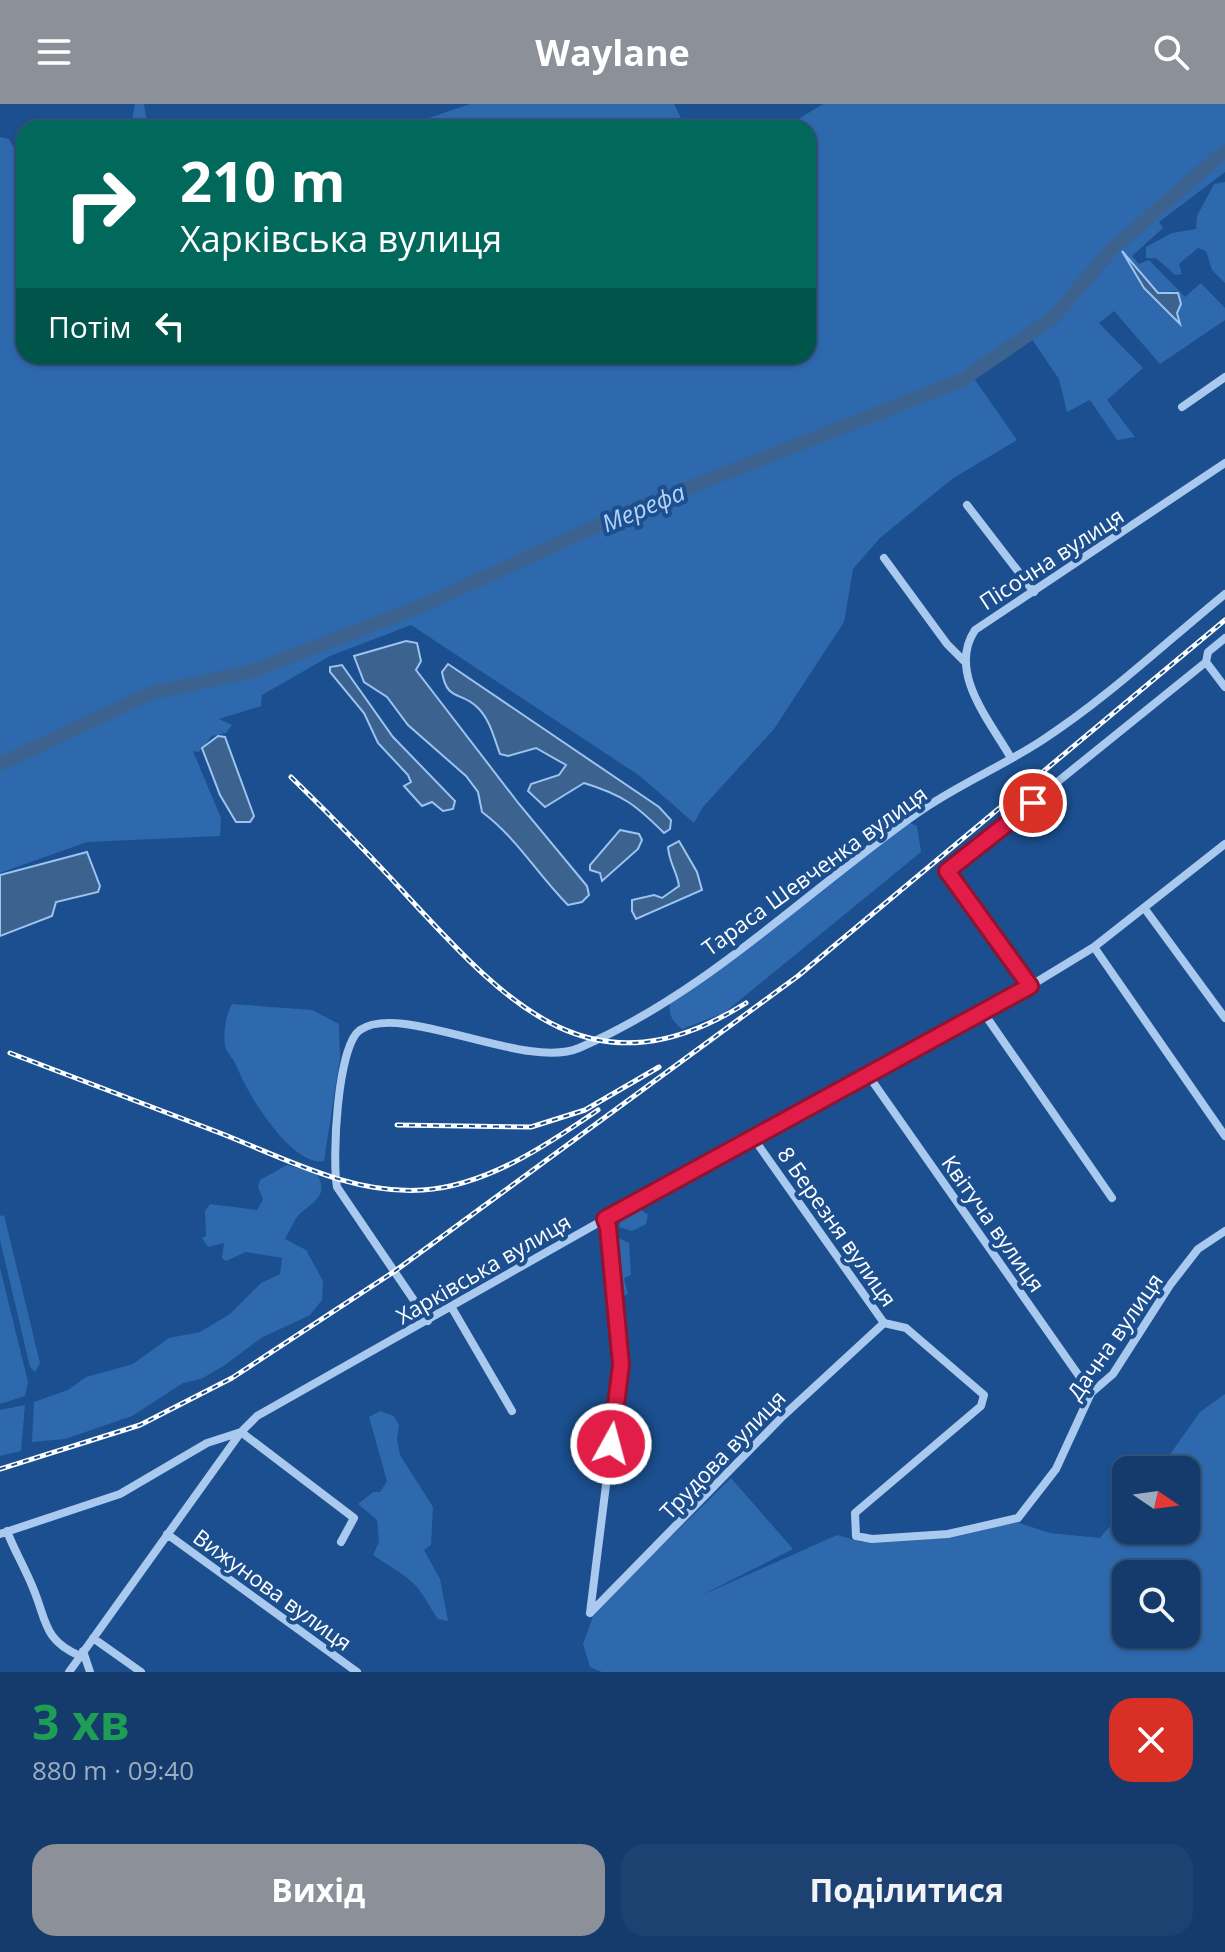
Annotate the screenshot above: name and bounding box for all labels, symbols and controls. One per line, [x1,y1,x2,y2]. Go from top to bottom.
text: Waylane [535,28,690,77]
icon: menu [32,30,76,74]
icon: search [1149,30,1193,74]
text: 210 m [180,142,346,218]
icon: right [48,152,152,256]
text: Харківська вулиця [180,214,502,263]
icon: left [148,304,192,348]
text: Потім [48,306,132,347]
water label: Мерефа [596,475,690,539]
street label: Пісочна вулиця [973,500,1129,616]
pin [999,769,1067,837]
street label: Тараса Шевченка вулиця [695,778,933,962]
icon: arrive [1011,781,1055,825]
street label: 8 Березня вулиця [772,1140,904,1312]
street label: Квітуча вулиця [936,1149,1052,1297]
street label: Харківська вулиця [390,1206,576,1330]
street label: Дачна вулиця [1059,1267,1169,1405]
street label: Трудова вулиця [652,1383,792,1525]
position arrow [569,1402,653,1486]
north arrow [1112,1456,1200,1544]
map controls [1112,1456,1200,1648]
street label: Вижунова вулиця [188,1521,358,1657]
button: search [1112,1560,1200,1648]
text: 3 хв [32,1689,130,1754]
button: close [1109,1698,1193,1782]
text: 880 m · 09:40 [32,1752,194,1788]
button: Вихід [32,1844,605,1936]
button: Поділитися [621,1844,1193,1936]

